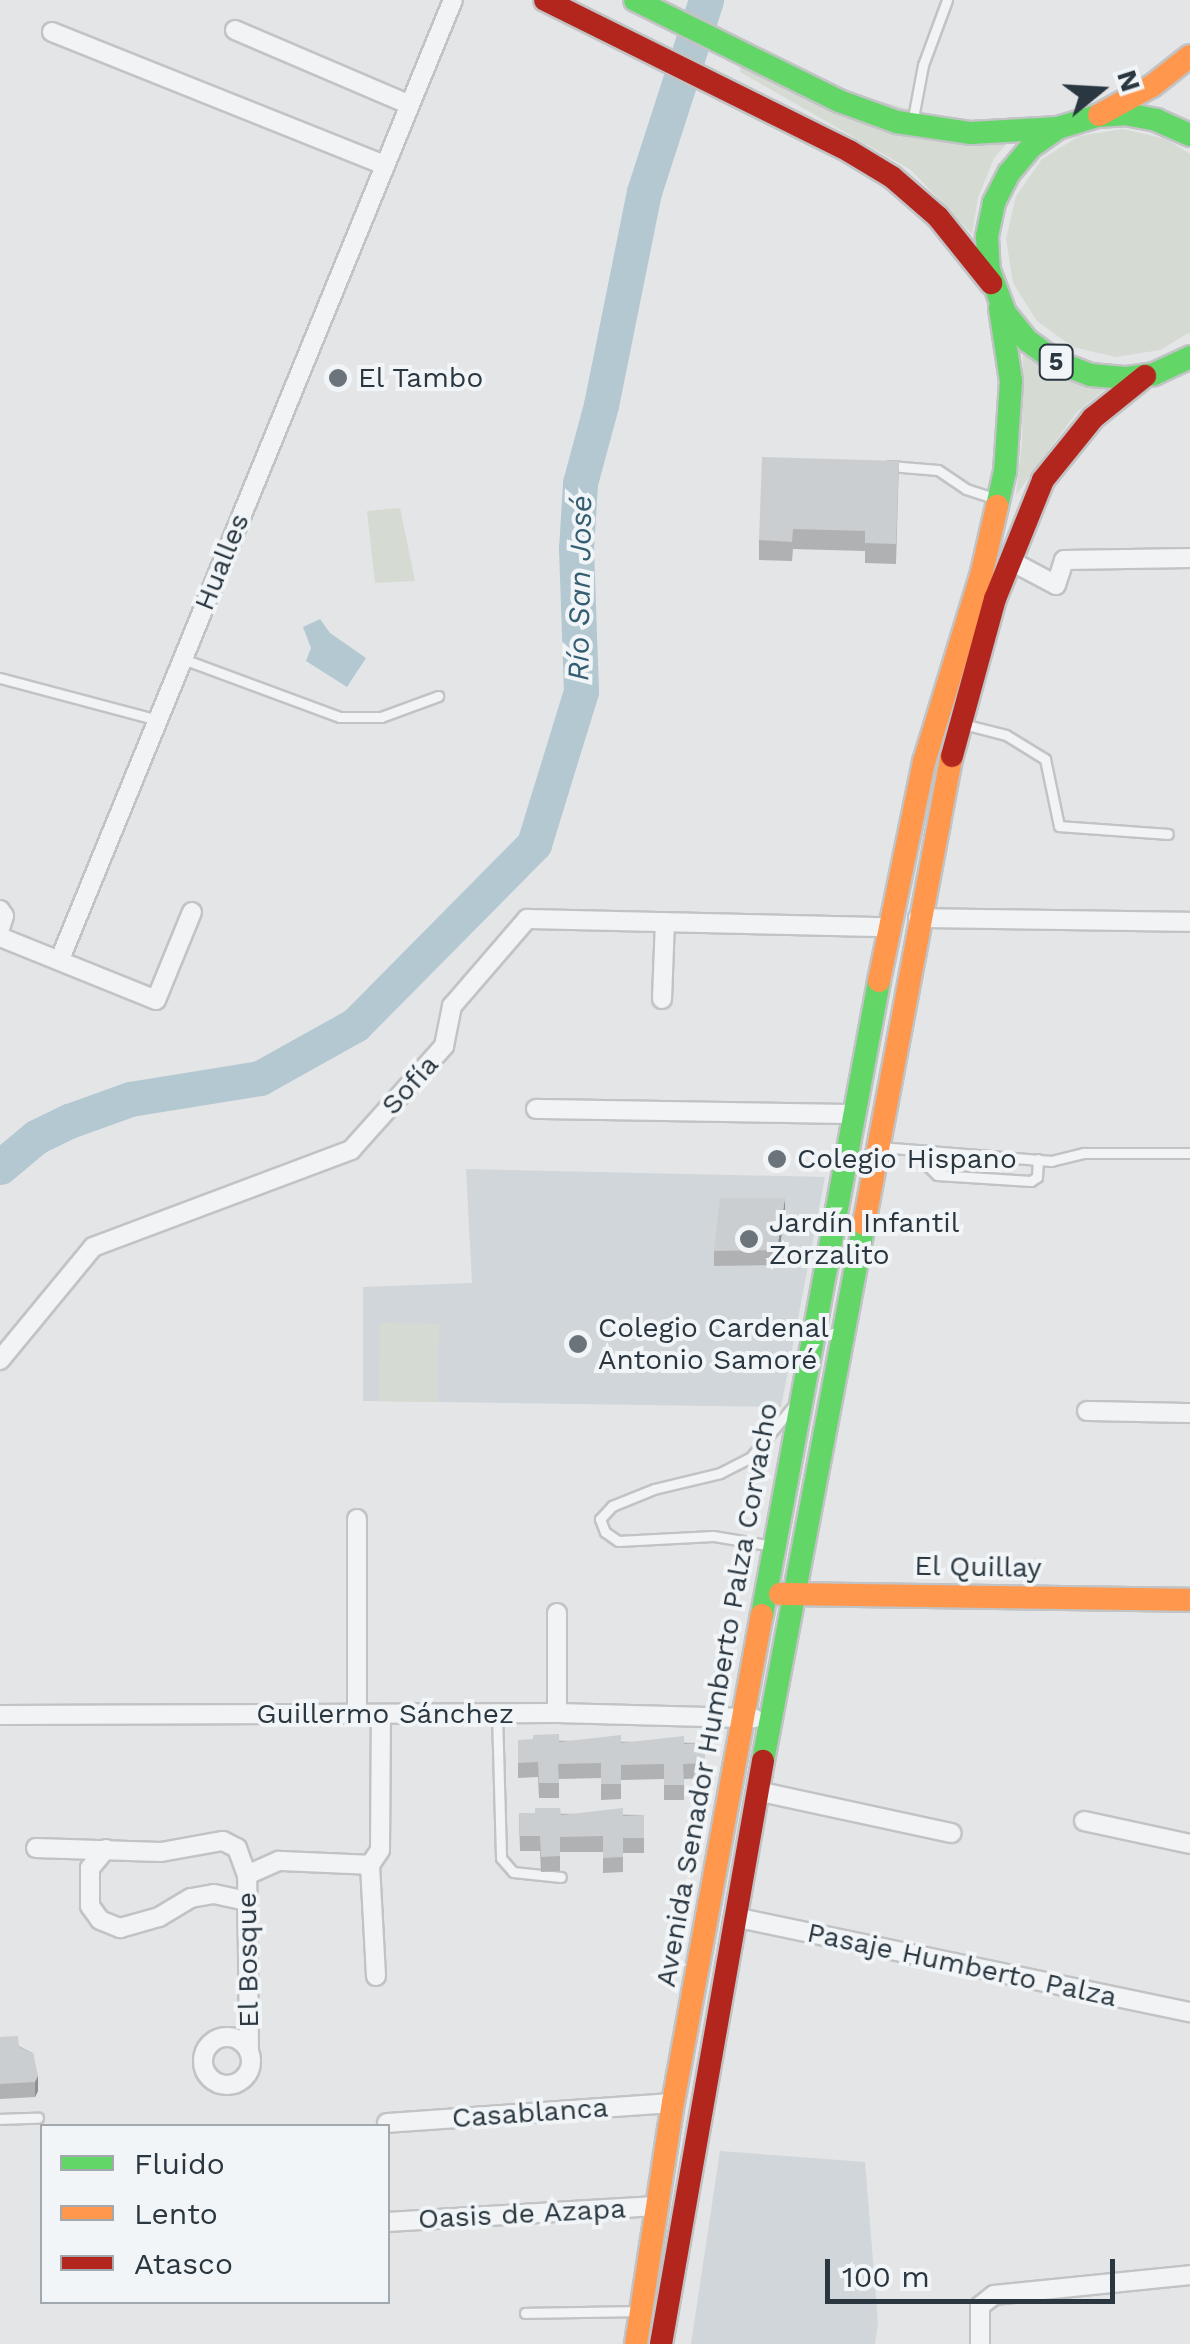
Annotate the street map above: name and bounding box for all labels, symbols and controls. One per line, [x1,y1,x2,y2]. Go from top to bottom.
north arrow [1050,40,1150,140]
text: N [1110,66,1148,96]
road number: 5 [1038,342,1074,382]
place label: El Tambo [358,361,485,395]
marker: El Tambo [327,367,349,389]
water label: Río San José [560,494,600,682]
street label: Hualles [187,509,257,615]
street label: Sofía [374,1048,446,1122]
place label: Colegio Hispano [797,1142,1017,1176]
marker: Colegio Hispano [766,1148,788,1170]
place label: Jardín Infantil Zorzalito [769,1206,959,1272]
marker: Jardín Infantil Zorzalito [738,1228,760,1250]
place label: Colegio Cardenal Antonio Samoré [598,1311,829,1377]
marker: Colegio Cardenal Antonio Samoré [567,1333,589,1355]
street label: Avenida Senador Humberto Palza Corvacho [649,1399,785,1991]
street label: El Quillay [914,1549,1042,1585]
street label: Guillermo Sánchez [256,1697,514,1731]
street label: El Bosque [230,1891,266,2029]
street label: Pasaje Humberto Palza [804,1916,1120,2014]
street label: Casablanca [451,2091,609,2135]
legend [40,2124,390,2304]
text: Fluido [134,2146,225,2181]
street label: Oasis de Azapa [417,2192,627,2236]
text: Lento [134,2196,218,2231]
scale bar [830,2239,1120,2301]
text: Atasco [134,2246,233,2281]
text: 100 m [842,2259,930,2294]

